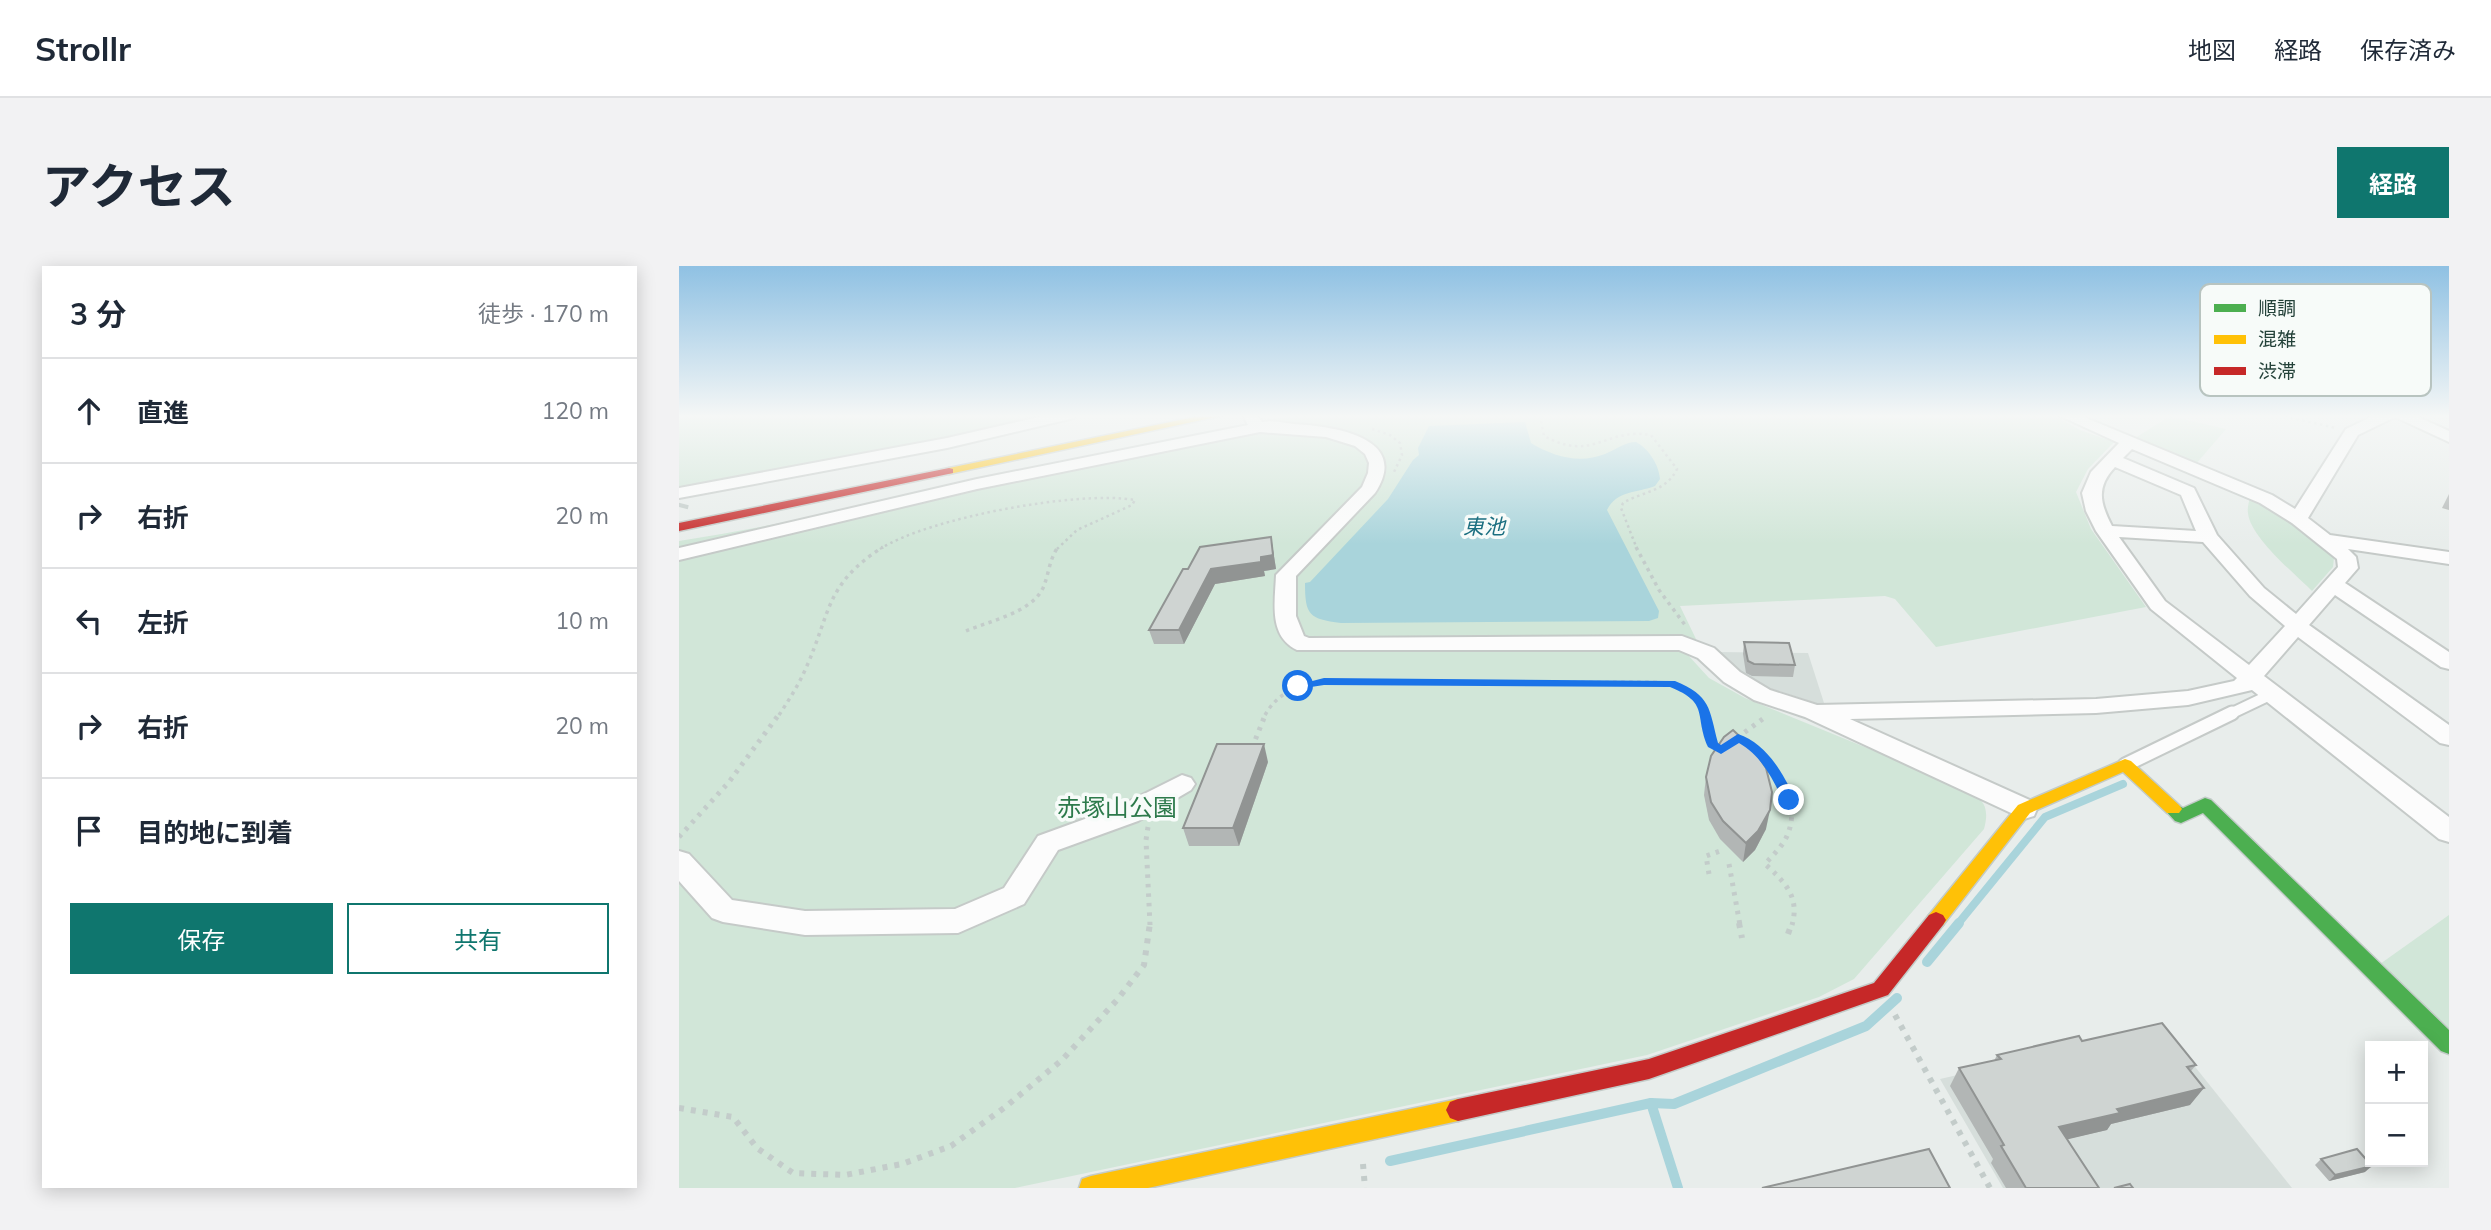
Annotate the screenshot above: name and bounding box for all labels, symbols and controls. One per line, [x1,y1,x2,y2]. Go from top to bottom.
text: Strollr [35,28,131,69]
text: 地図 [2188,35,2236,65]
text: 経路 [2274,35,2322,65]
text: 保存済み [2360,35,2456,65]
button: 経路 [2337,147,2449,218]
text: アクセス [42,155,236,216]
legend [2200,284,2431,396]
text: 3 分 [70,295,126,333]
text: 順調 [2258,296,2296,320]
text: 徒歩 · 170 m [478,299,609,328]
text: 混雑 [2258,327,2296,351]
text: 渋滞 [2258,359,2296,383]
icon: ahead [70,392,108,430]
text: 直進 [137,396,189,429]
text: 120 m [541,396,609,425]
icon: right [70,497,108,535]
text: 右折 [137,501,189,534]
text: 20 m [555,501,609,530]
water label: 東池 [1463,513,1507,539]
icon: left [70,602,108,640]
text: 左折 [137,606,189,639]
text: 10 m [555,606,609,635]
route start [1282,670,1313,701]
icon: right [70,707,108,745]
text: 右折 [137,711,189,744]
text: 20 m [555,711,609,740]
route end [1773,784,1804,815]
park label: 赤塚山公園 [1057,792,1177,822]
icon: arrive [70,812,108,850]
text: 目的地に到着 [137,816,293,849]
button: 保存 [70,903,333,974]
button: 共有 [347,903,609,974]
map controls [2365,1041,2428,1167]
button: + [2365,1041,2428,1104]
button: − [2365,1104,2428,1167]

